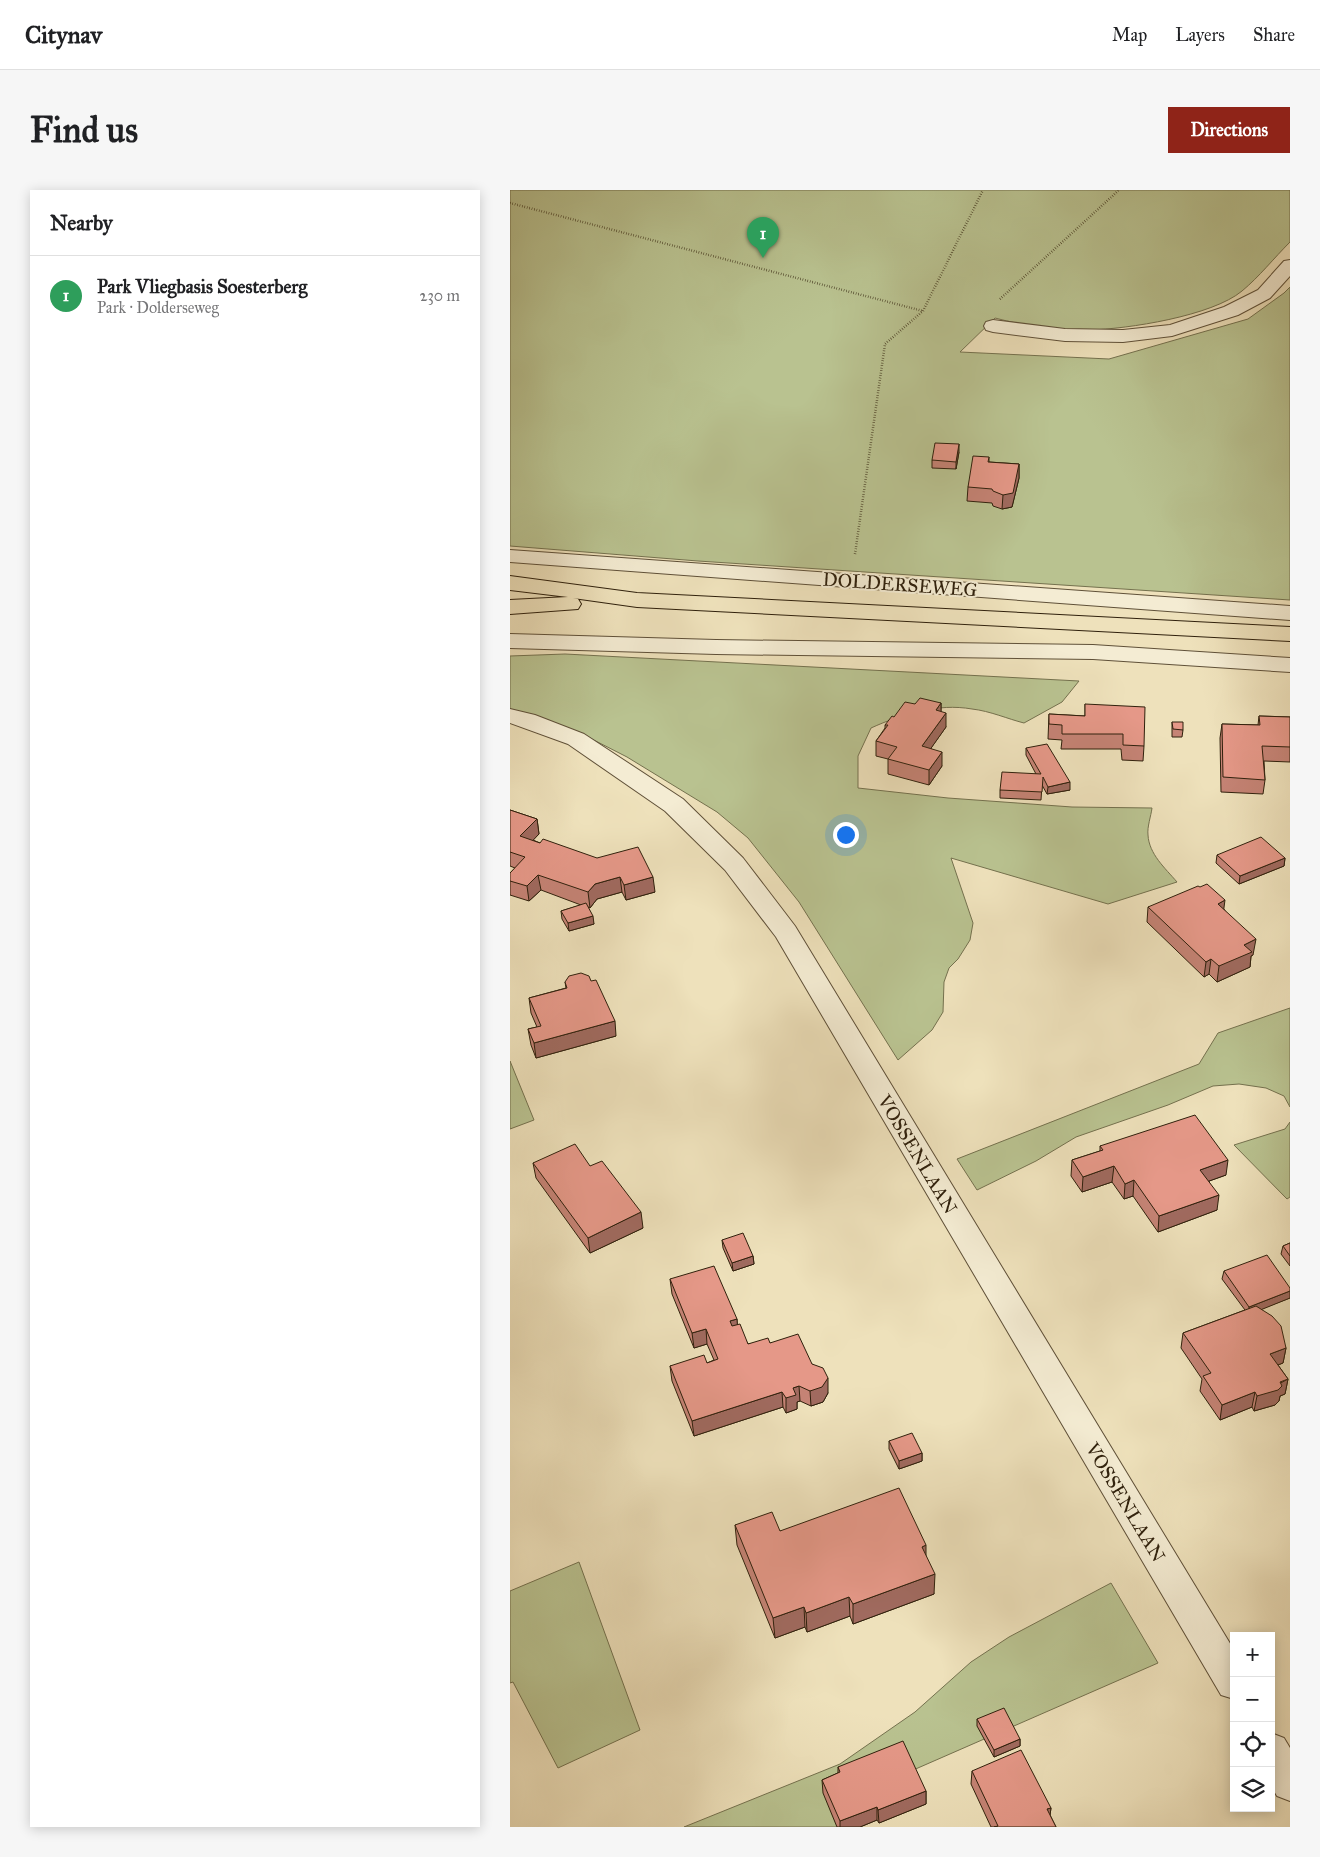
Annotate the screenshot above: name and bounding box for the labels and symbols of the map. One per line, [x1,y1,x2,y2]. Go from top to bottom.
pin: 1 [747,217,779,258]
street label: DOLDERSEWEG [822,568,978,601]
your location [833,822,859,848]
street label: VOSSENLAAN [872,1089,962,1218]
street label: VOSSENLAAN [1080,1437,1170,1566]

